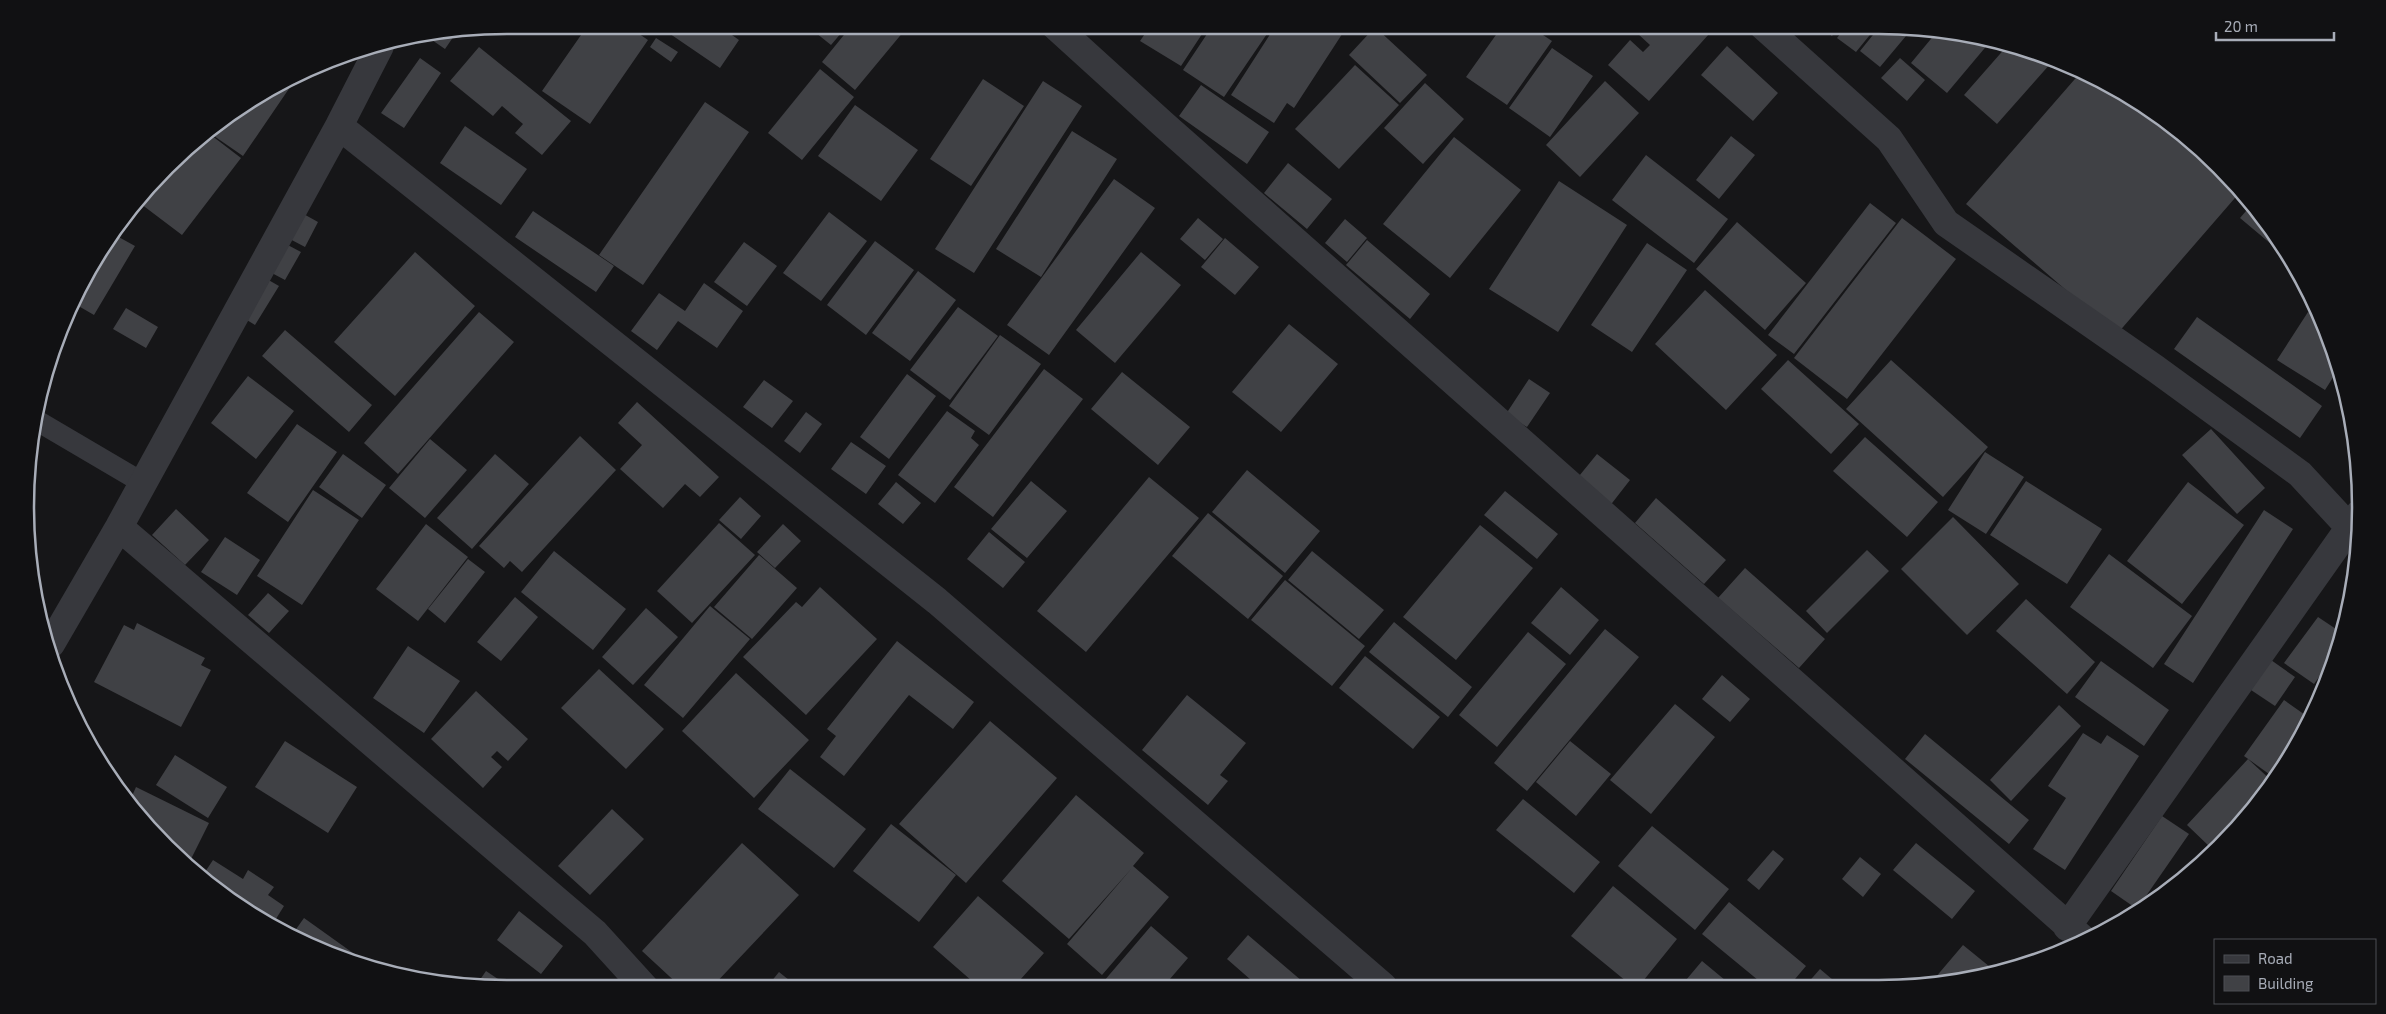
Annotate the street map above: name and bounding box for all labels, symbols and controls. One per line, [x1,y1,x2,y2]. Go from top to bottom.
scale bar [2216,10,2334,42]
text: 20 m [2224,17,2258,35]
legend [2214,939,2376,1004]
text: Road [2258,949,2293,967]
text: Building [2258,974,2314,992]

